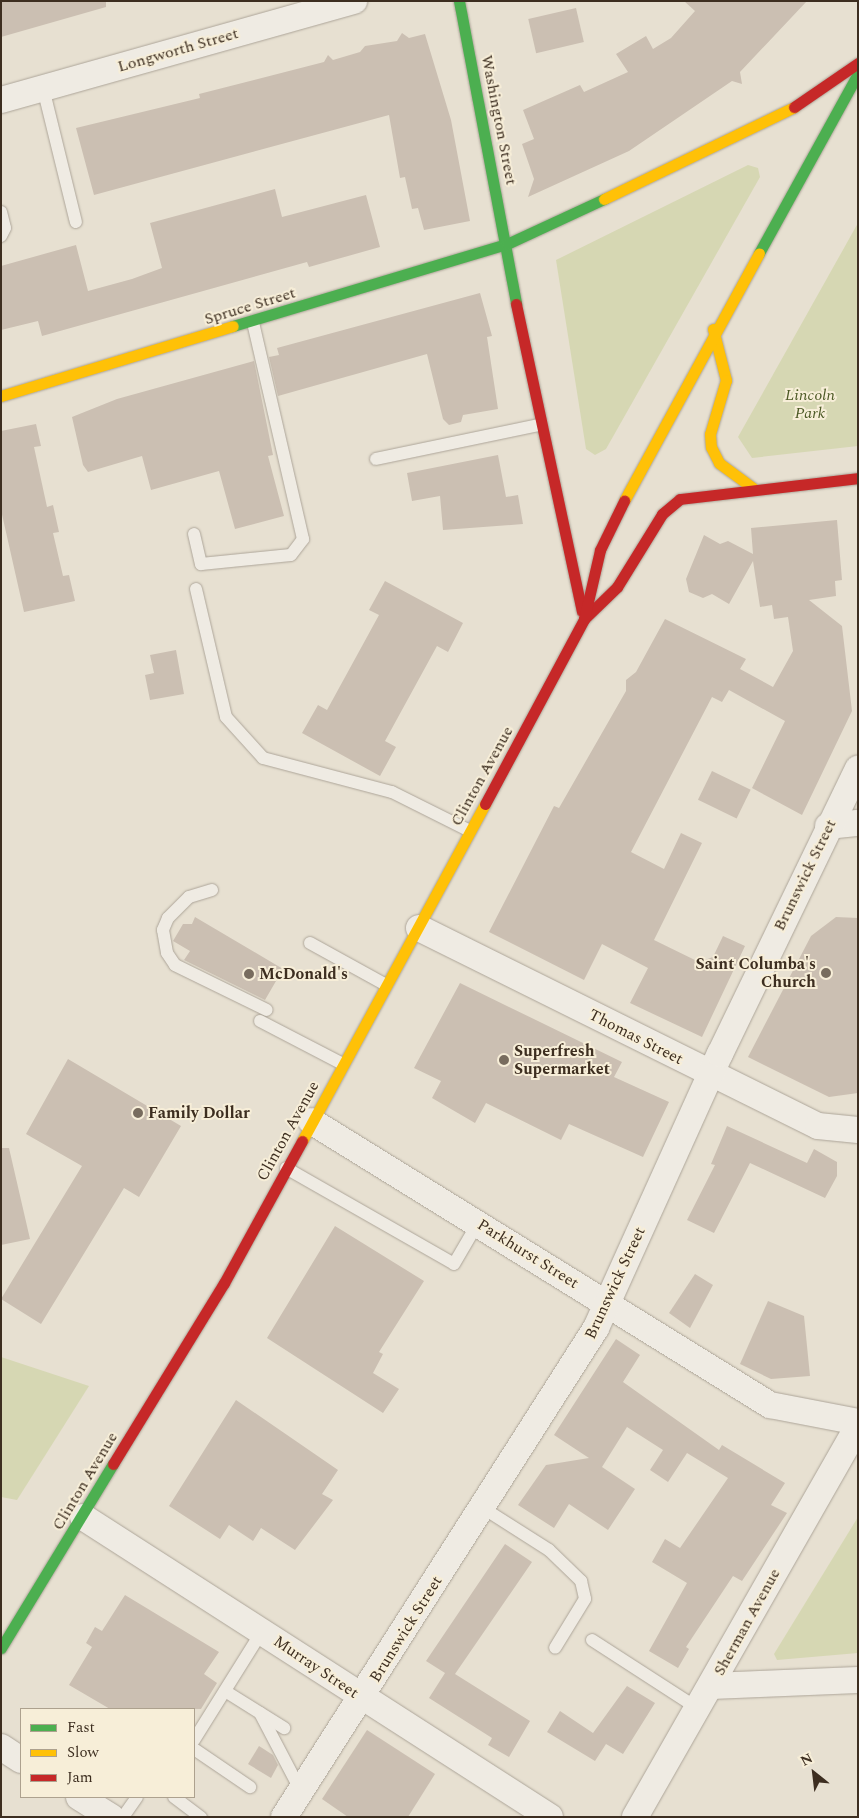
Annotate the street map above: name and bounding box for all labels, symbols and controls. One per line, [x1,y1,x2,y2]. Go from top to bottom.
street label: Longworth Street [115,24,241,76]
street label: Washington Street [477,53,521,187]
street label: Spruce Street [202,283,298,329]
park label: Lincoln Park [785,385,835,423]
street label: Clinton Avenue [447,723,517,829]
street label: Brunswick Street [770,816,840,934]
place label: Saint Columba's Church [695,954,816,992]
place label: McDonald's [259,964,348,984]
marker: Saint Columba's Church [820,967,832,979]
marker: McDonald's [243,968,255,980]
street label: Thomas Street [586,1005,686,1069]
place label: Superfresh Supermarket [514,1041,610,1079]
marker: Superfresh Supermarket [498,1054,510,1066]
street label: Clinton Avenue [253,1078,323,1184]
place label: Family Dollar [148,1103,250,1123]
marker: Family Dollar [132,1107,144,1119]
street label: Parkhurst Street [474,1215,582,1293]
street label: Brunswick Street [581,1224,649,1342]
street label: Clinton Avenue [48,1428,122,1534]
street label: Sherman Avenue [710,1565,784,1679]
street label: Brunswick Street [366,1572,446,1686]
street label: Murray Street [270,1631,362,1703]
legend [20,1708,195,1798]
text: Fast [67,1716,95,1739]
text: Slow [67,1741,99,1764]
text: N [796,1747,817,1771]
north arrow [789,1748,839,1798]
text: Jam [67,1766,93,1789]

